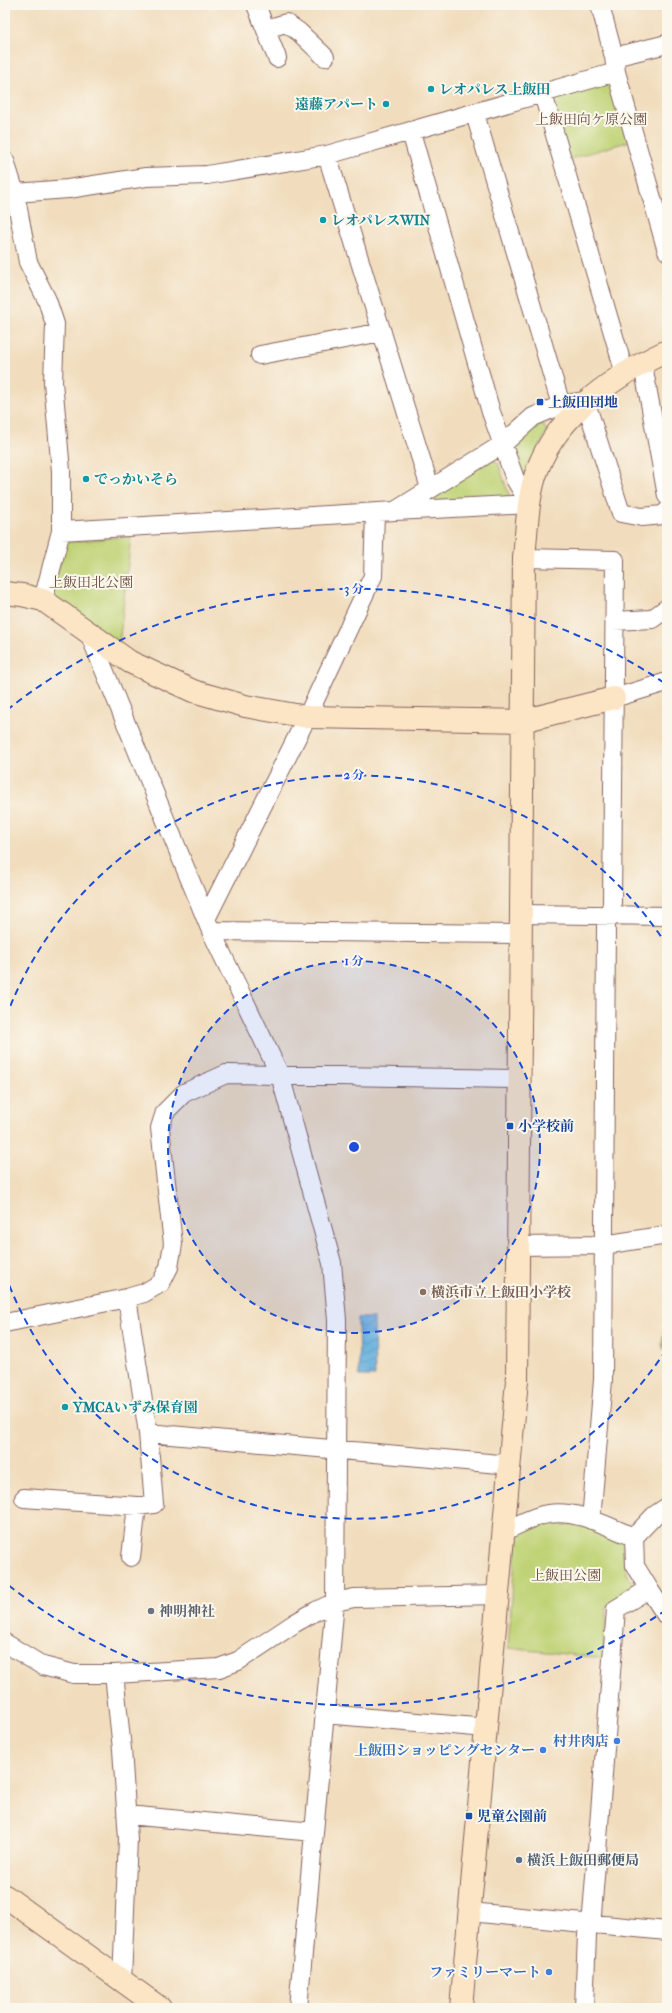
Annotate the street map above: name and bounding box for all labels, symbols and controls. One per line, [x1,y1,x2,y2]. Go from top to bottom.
place label: レオパレス上飯田 [439,81,550,98]
marker: レオパレス上飯田 [426,84,436,94]
place label: 遠藤アパート [295,96,378,113]
marker: 遠藤アパート [381,99,391,109]
park label: 上飯田向ケ原公園 [535,111,647,128]
place label: レオパレスWIN [331,212,430,229]
marker: レオパレスWIN [318,215,328,225]
place label: 上飯田団地 [548,394,618,411]
marker: 上飯田団地 [535,397,545,407]
place label: でっかいそら [94,471,178,488]
marker: でっかいそら [81,474,91,484]
park label: 上飯田北公園 [49,574,133,591]
text: 3 分 [344,582,364,597]
text: 2 分 [344,768,364,782]
text: 1 分 [345,954,363,968]
place label: 小学校前 [518,1118,574,1135]
marker: 小学校前 [505,1121,515,1131]
centre of rings [347,1140,361,1154]
place label: 横浜市立上飯田小学校 [431,1284,571,1301]
marker: 横浜市立上飯田小学校 [418,1287,428,1297]
place label: YMCAいずみ保育園 [72,1399,198,1416]
marker: YMCAいずみ保育園 [60,1402,70,1412]
park label: 上飯田公園 [531,1567,601,1584]
place label: 神明神社 [159,1603,215,1620]
marker: 神明神社 [146,1606,156,1616]
place label: 村井肉店 [553,1733,609,1750]
marker: 村井肉店 [612,1736,622,1746]
place label: 上飯田ショッピングセンター [354,1742,535,1759]
marker: 上飯田ショッピングセンター [538,1745,548,1755]
place label: 児童公園前 [477,1808,547,1825]
marker: 児童公園前 [464,1811,474,1821]
place label: 横浜上飯田郵便局 [527,1852,639,1869]
marker: 横浜上飯田郵便局 [514,1855,524,1865]
place label: ファミリーマート [429,1964,541,1981]
marker: ファミリーマート [544,1967,554,1977]

